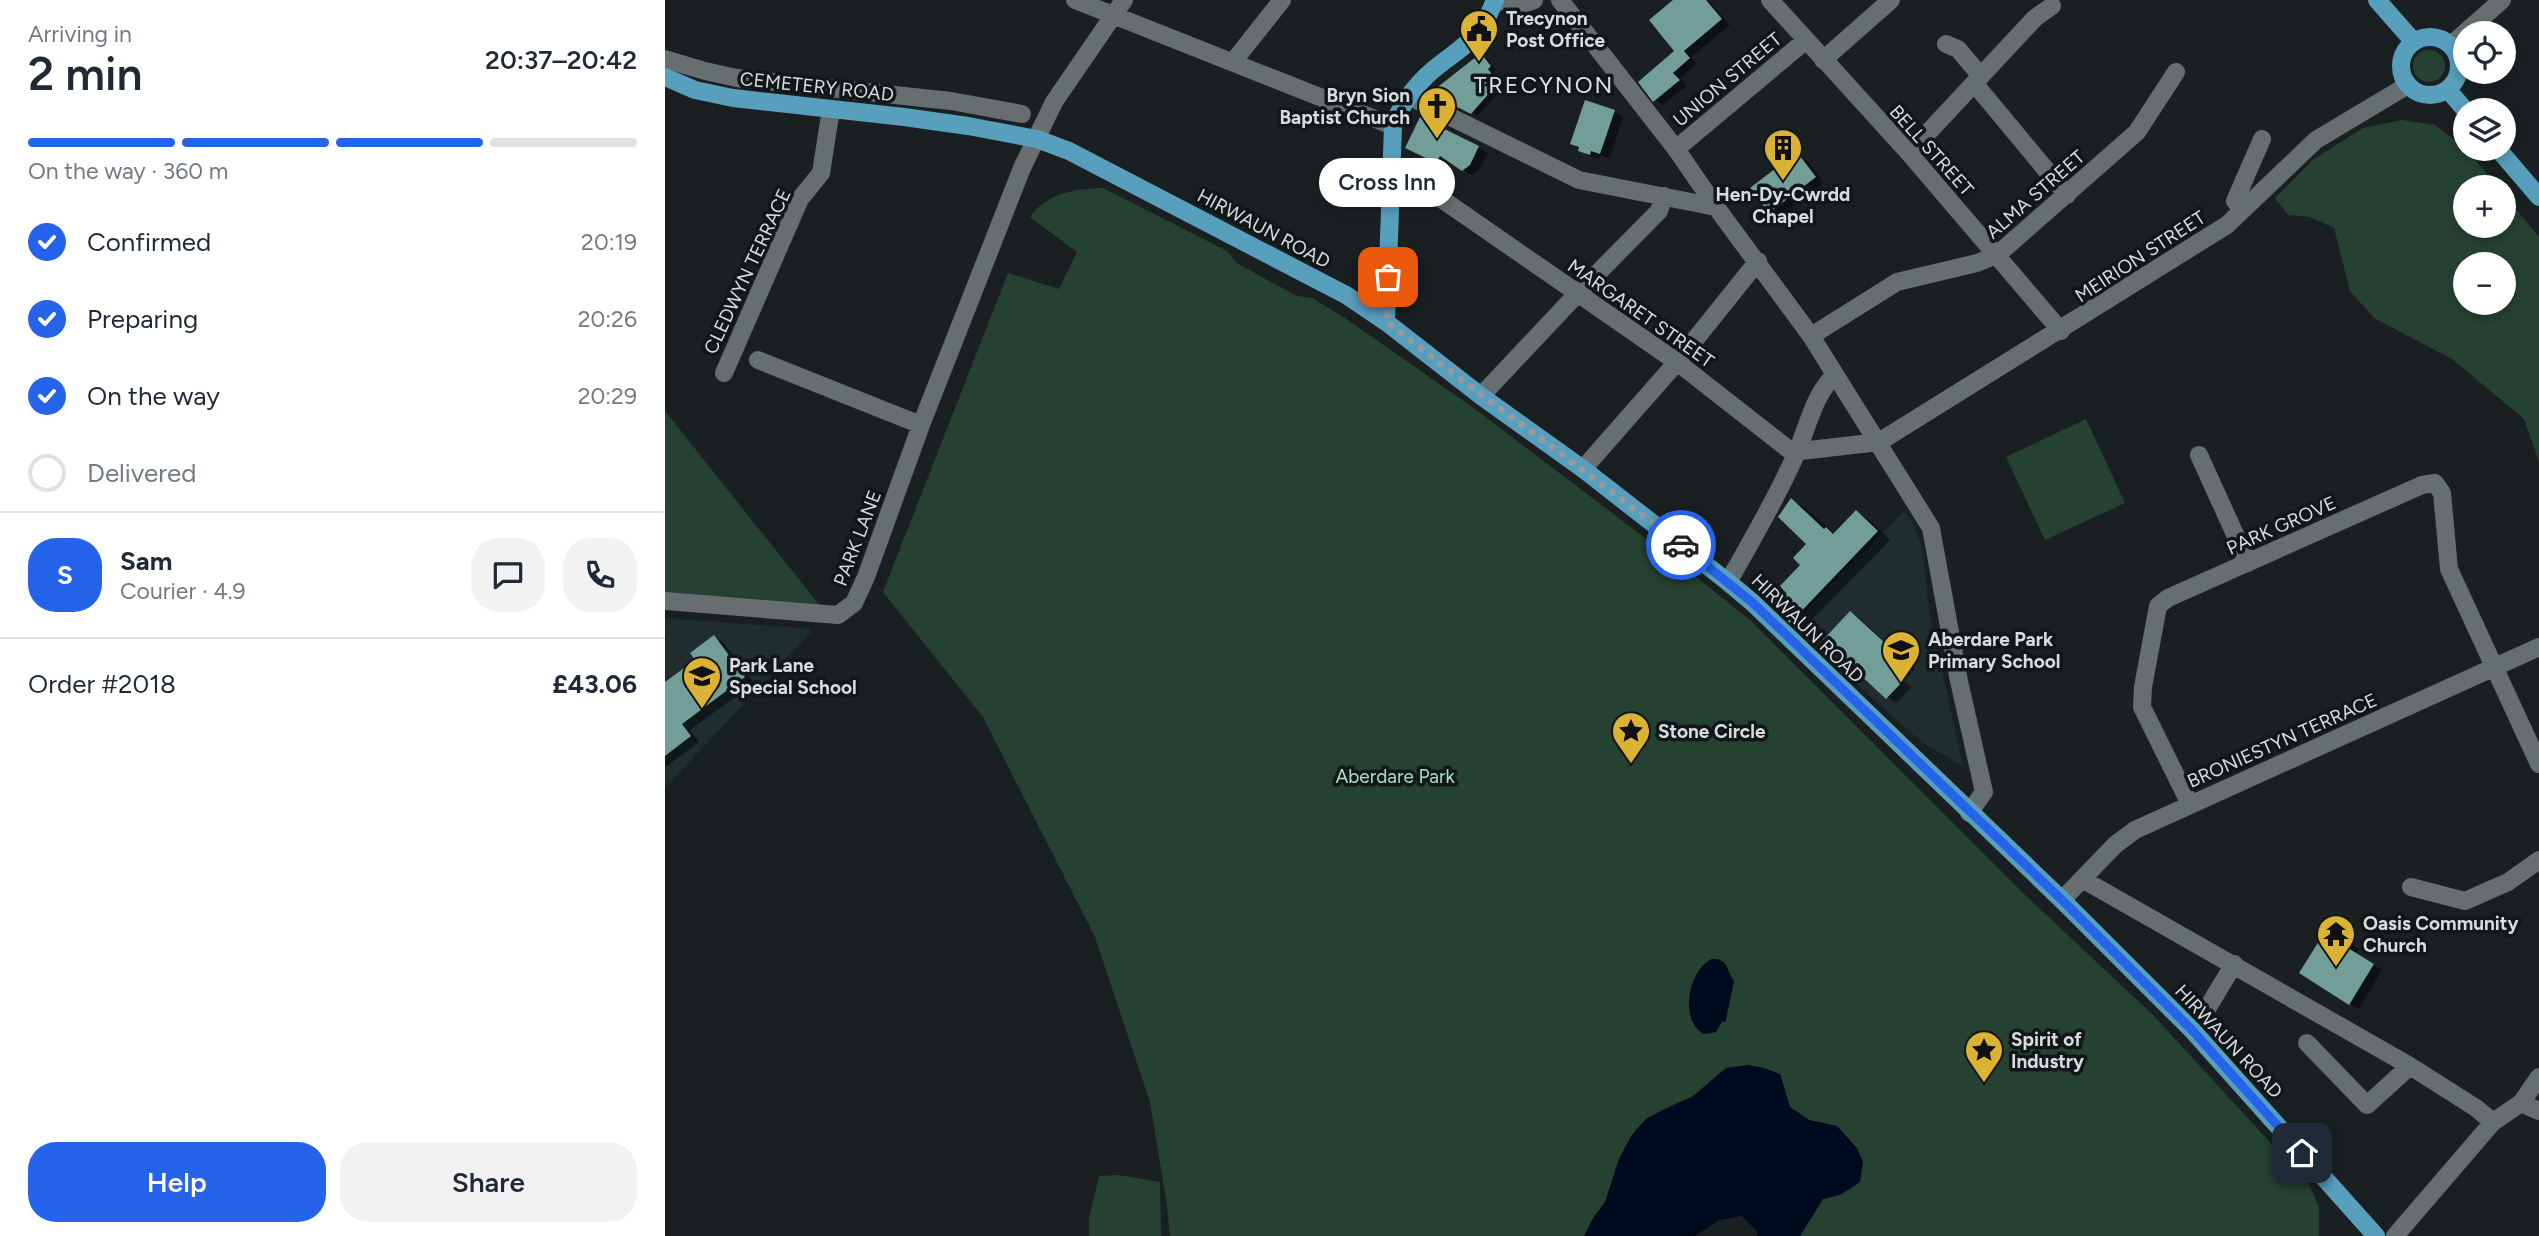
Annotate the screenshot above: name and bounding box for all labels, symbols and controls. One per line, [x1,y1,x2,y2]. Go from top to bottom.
place label: Trecynon Post Office [1506,7,1606,52]
public building icon: Trecynon Post Office [1458,8,1500,63]
text: Arriving in [28,20,132,48]
map controls [2453,21,2516,315]
button: locate [2453,21,2516,84]
street label: UNION STREET [1668,27,1787,131]
text: 20:37–20:42 [485,44,637,76]
text: 2 min [28,46,143,102]
street label: CEMETERY ROAD [739,67,895,106]
district label: TRECYNON [1474,71,1614,99]
place label: Bryn Sion Baptist Church [1279,84,1410,129]
church icon: Bryn Sion Baptist Church [1416,85,1458,140]
button: layers [2453,98,2516,161]
street label: BELL STREET [1885,100,1979,201]
building icon: Hen-Dy-Cwrdd Chapel [1762,127,1804,182]
street label: ALMA STREET [1981,145,2090,244]
text: On the way · 360 m [28,157,228,185]
callout: Cross Inn [1320,158,1456,207]
text: Cross Inn [1338,168,1436,196]
button: + [2453,175,2516,238]
place label: Hen-Dy-Cwrdd Chapel [1716,183,1850,228]
street label: HIRWAUN ROAD [1193,184,1334,273]
street label: CLEDWYN TERRACE [699,185,796,358]
street label: MEIRION STREET [2071,205,2210,307]
icon: check [28,223,66,261]
text: Confirmed [87,226,211,258]
text: 20:19 [581,228,637,256]
pin [1358,247,1418,307]
button: − [2453,252,2516,315]
street label: MARGARET STREET [1563,254,1719,373]
icon: bag [1369,258,1407,296]
icon: check [28,300,66,338]
text: Preparing [87,303,198,335]
text: 20:26 [578,305,637,333]
icon: check [28,377,66,415]
text: On the way [87,380,220,412]
text: 20:29 [578,382,637,410]
text: Delivered [87,457,196,489]
street label: PARK LANE [829,487,886,589]
street label: PARK GROVE [2223,491,2339,560]
courier [1646,510,1716,580]
icon: car [1662,526,1700,564]
button: chat [471,538,545,612]
button: phone [563,538,637,612]
text: Sam [120,545,172,577]
text: S [57,559,73,591]
street label: HIRWAUN ROAD [1747,569,1869,688]
text: Courier · 4.9 [120,577,246,605]
place label: Aberdare Park Primary School [1928,628,2060,673]
school or university icon: Aberdare Park Primary School [1880,629,1922,684]
place label: Park Lane Special School [729,654,857,699]
school or university icon: Park Lane Special School [681,655,723,710]
text: Order #2018 [28,668,176,700]
text: £43.06 [552,668,637,700]
street label: BRONIESTYN TERRACE [2184,688,2381,793]
place icon: Stone Circle [1610,710,1652,765]
place label: Stone Circle [1658,720,1766,743]
park label: Aberdare Park [1335,765,1455,788]
place label: Oasis Community Church [2363,912,2518,957]
temple icon: Oasis Community Church [2315,913,2357,968]
street label: HIRWAUN ROAD [2170,980,2287,1103]
place label: Spirit of Industry [2011,1028,2084,1073]
place icon: Spirit of Industry [1963,1029,2005,1084]
pin [2272,1123,2332,1183]
icon: home [2283,1134,2321,1172]
button: Help [28,1142,326,1222]
button: Share [340,1142,637,1222]

